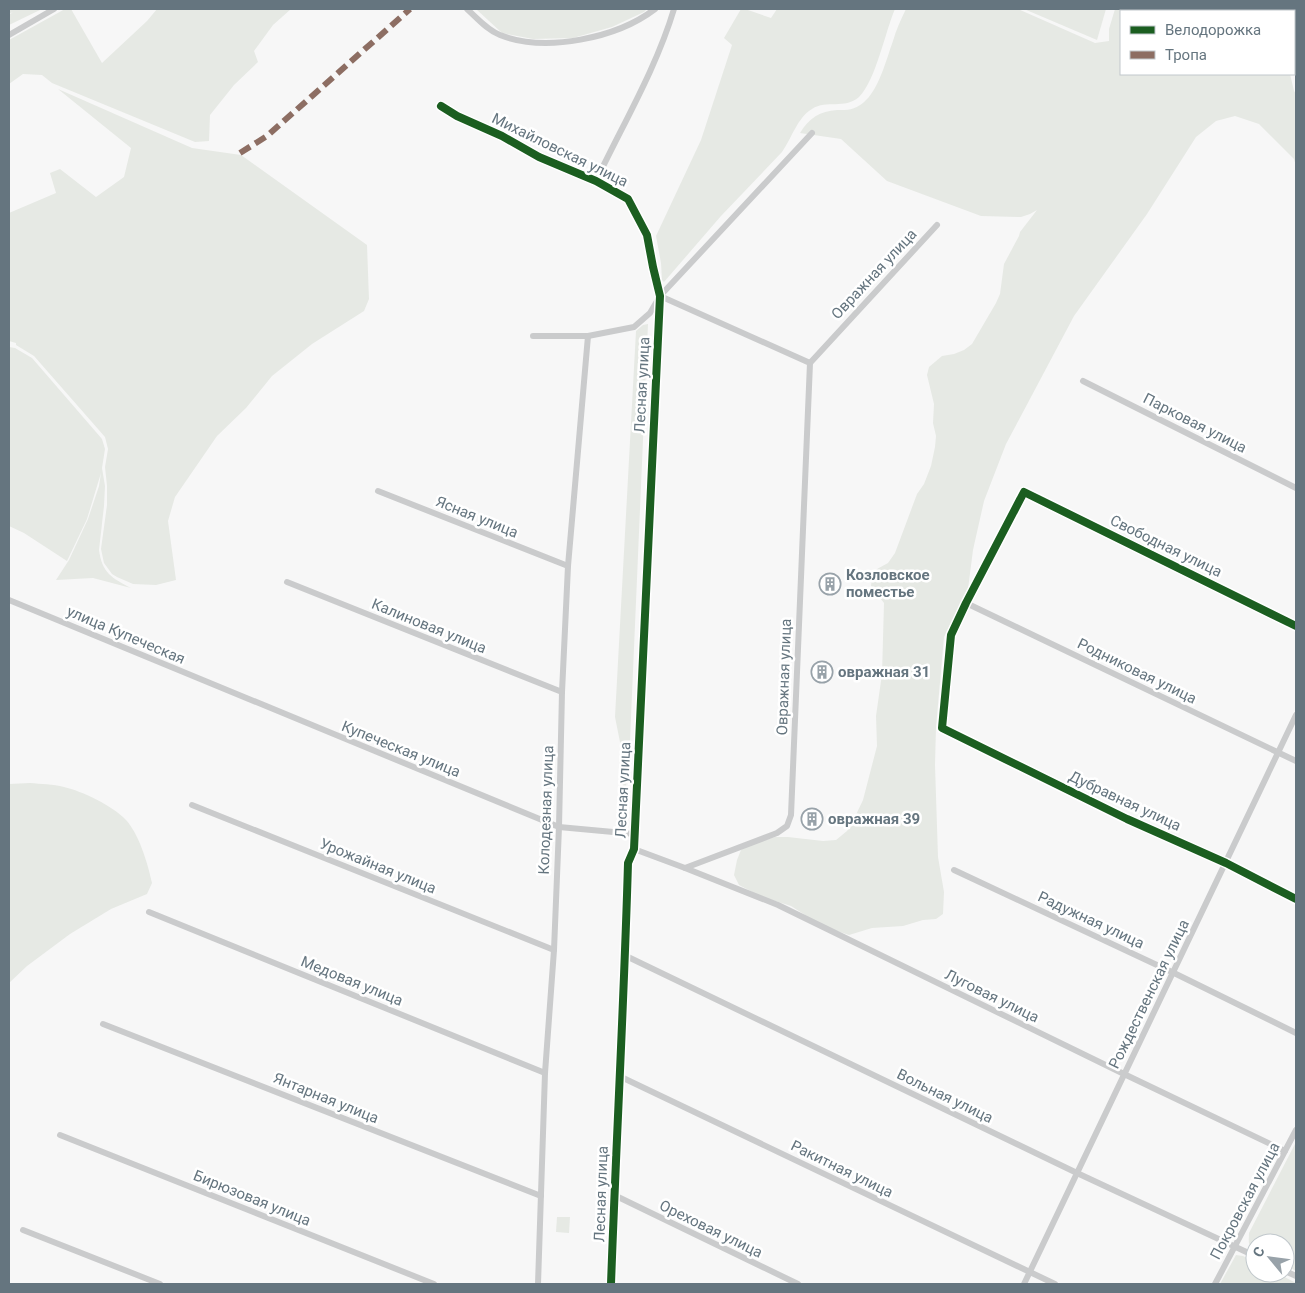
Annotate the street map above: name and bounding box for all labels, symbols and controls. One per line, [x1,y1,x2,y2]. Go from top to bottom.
legend [1120,10,1295,75]
text: Велодорожка [1165,21,1261,39]
text: Тропа [1165,46,1207,64]
street label: Михайловская улица [489,109,631,191]
street label: Овражная улица [828,225,920,323]
street label: Лесная улица [630,336,654,434]
street label: Парковая улица [1140,389,1250,457]
street label: Ясная улица [433,492,521,542]
street label: Свободная улица [1107,511,1225,581]
place label: Козловское поместье [846,566,930,601]
building icon: Козловское поместье [818,572,842,596]
street label: Калиновая улица [369,595,489,657]
street label: улица Купеческая [64,602,188,668]
street label: Овражная улица [773,618,795,736]
street label: Родниковая улица [1075,634,1199,708]
building icon: овражная 31 [810,660,834,684]
place label: овражная 31 [838,663,930,681]
street label: Купеческая улица [339,717,463,781]
street label: Лесная улица [611,741,635,839]
street label: Колодезная улица [535,745,557,875]
street label: Дубравная улица [1066,767,1184,835]
building icon: овражная 39 [800,807,824,831]
place label: овражная 39 [828,810,920,828]
street label: Урожайная улица [317,834,439,898]
street label: Радужная улица [1035,888,1147,952]
street label: Рождественская улица [1105,916,1193,1072]
street label: Медовая улица [298,952,406,1010]
street label: Луговая улица [942,965,1042,1027]
street label: Вольная улица [894,1065,996,1127]
street label: Янтарная улица [271,1069,381,1127]
street label: Ракитная улица [788,1136,896,1202]
street label: Покровская улица [1206,1139,1284,1263]
street label: Лесная улица [590,1146,612,1242]
street label: Бирюзовая улица [191,1166,313,1230]
street label: Ореховая улица [657,1196,765,1262]
north arrow [1245,1233,1295,1283]
text: С [1249,1244,1268,1260]

